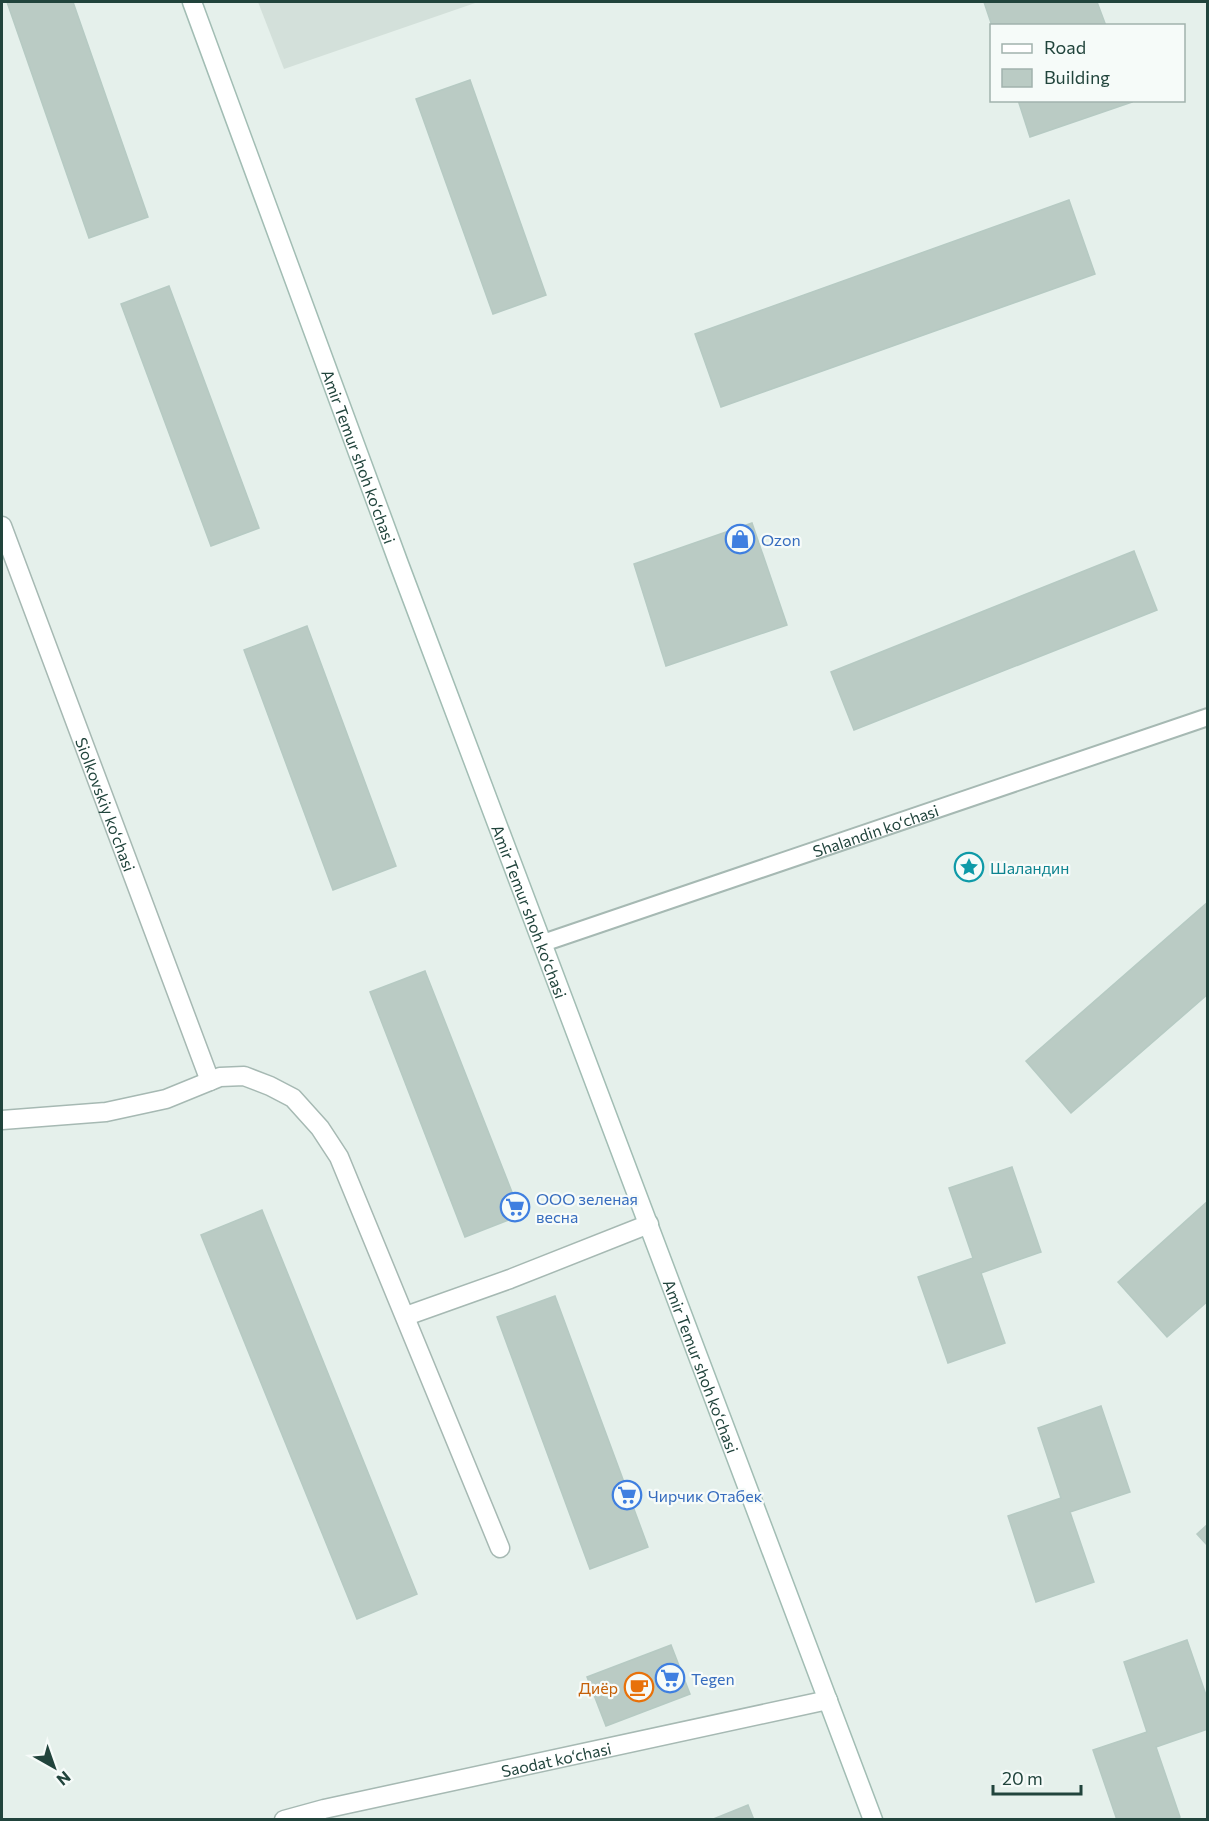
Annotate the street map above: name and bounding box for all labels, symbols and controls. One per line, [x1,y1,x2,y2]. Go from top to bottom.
legend [990,24,1185,102]
text: Road [1044,36,1086,58]
text: Building [1044,66,1110,88]
street label: Amir Temur shoh ko‘chasi [319,366,400,546]
shop icon: Ozon [724,523,756,555]
place label: Ozon [761,530,801,549]
street label: Siolkovskiy ko‘chasi [72,734,140,874]
street label: Shalandin ko‘chasi [810,800,941,860]
street label: Amir Temur shoh ko‘chasi [489,822,571,1001]
place icon: Шаландин [953,851,985,883]
place label: Шаландин [990,858,1069,877]
place label: ООО зеленая весна [536,1189,638,1226]
supermarket icon: ООО зеленая весна [499,1191,531,1223]
street label: Amir Temur shoh ko‘chasi [660,1276,743,1455]
supermarket icon: Чирчик Отабек [611,1479,643,1511]
place label: Чирчик Отабек [648,1486,763,1505]
supermarket icon: Tegen [654,1662,686,1694]
place label: Tegen [691,1669,735,1688]
cafe icon: Диёр [623,1671,655,1703]
place label: Диёр [578,1678,618,1697]
north arrow [24,1737,84,1797]
street label: Saodat ko‘chasi [499,1738,613,1780]
scale bar [993,1758,1082,1796]
text: 20 m [1002,1767,1043,1789]
text: N [53,1768,75,1790]

